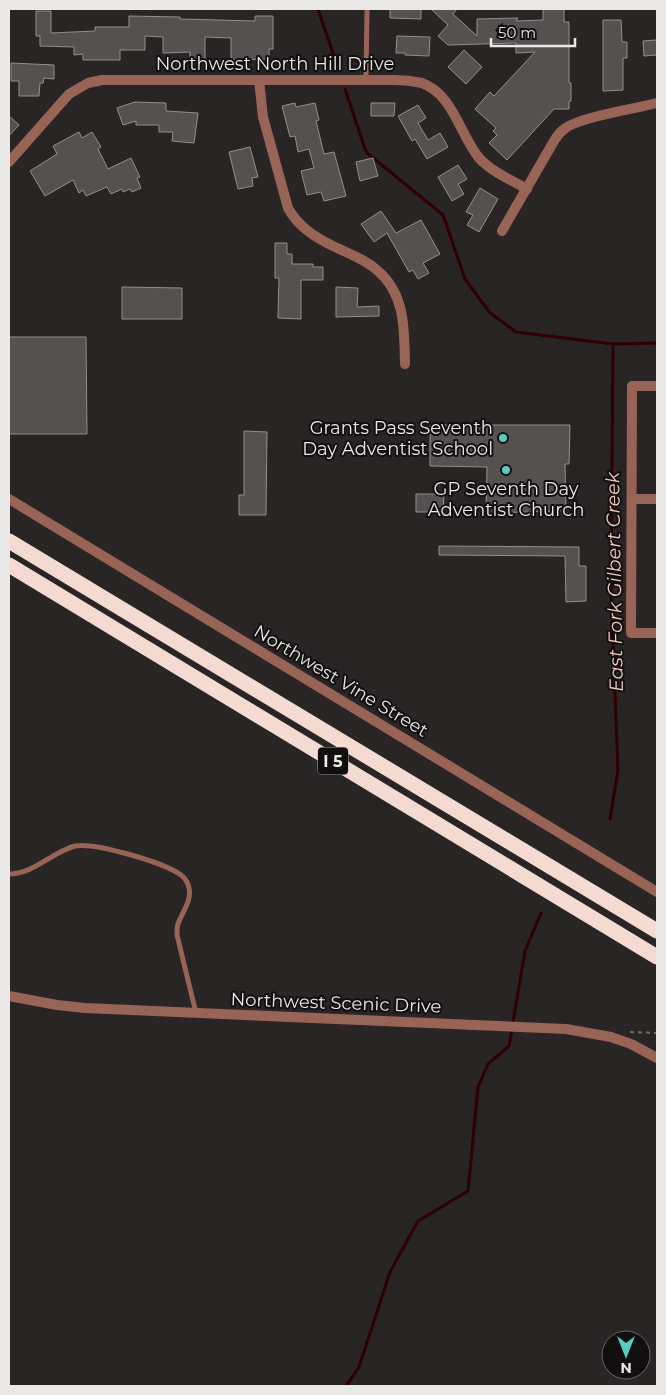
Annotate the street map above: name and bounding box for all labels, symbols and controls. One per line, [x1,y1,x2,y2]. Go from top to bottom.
scale bar [491,15,575,47]
text: 50 m [498,23,536,42]
street label: Northwest North Hill Drive [156,53,394,75]
place label: Grants Pass Seventh Day Adventist School [302,417,493,460]
marker: Grants Pass Seventh Day Adventist School [497,432,509,444]
marker: GP Seventh Day Adventist Church [500,464,512,476]
water label: East Fork Gilbert Creek [601,471,628,692]
place label: GP Seventh Day Adventist Church [428,478,584,521]
street label: Northwest Vine Street [250,620,432,742]
road number: I 5 [318,748,348,774]
street label: Northwest Scenic Drive [230,988,442,1018]
north arrow [601,1330,651,1380]
text: N [620,1359,632,1377]

